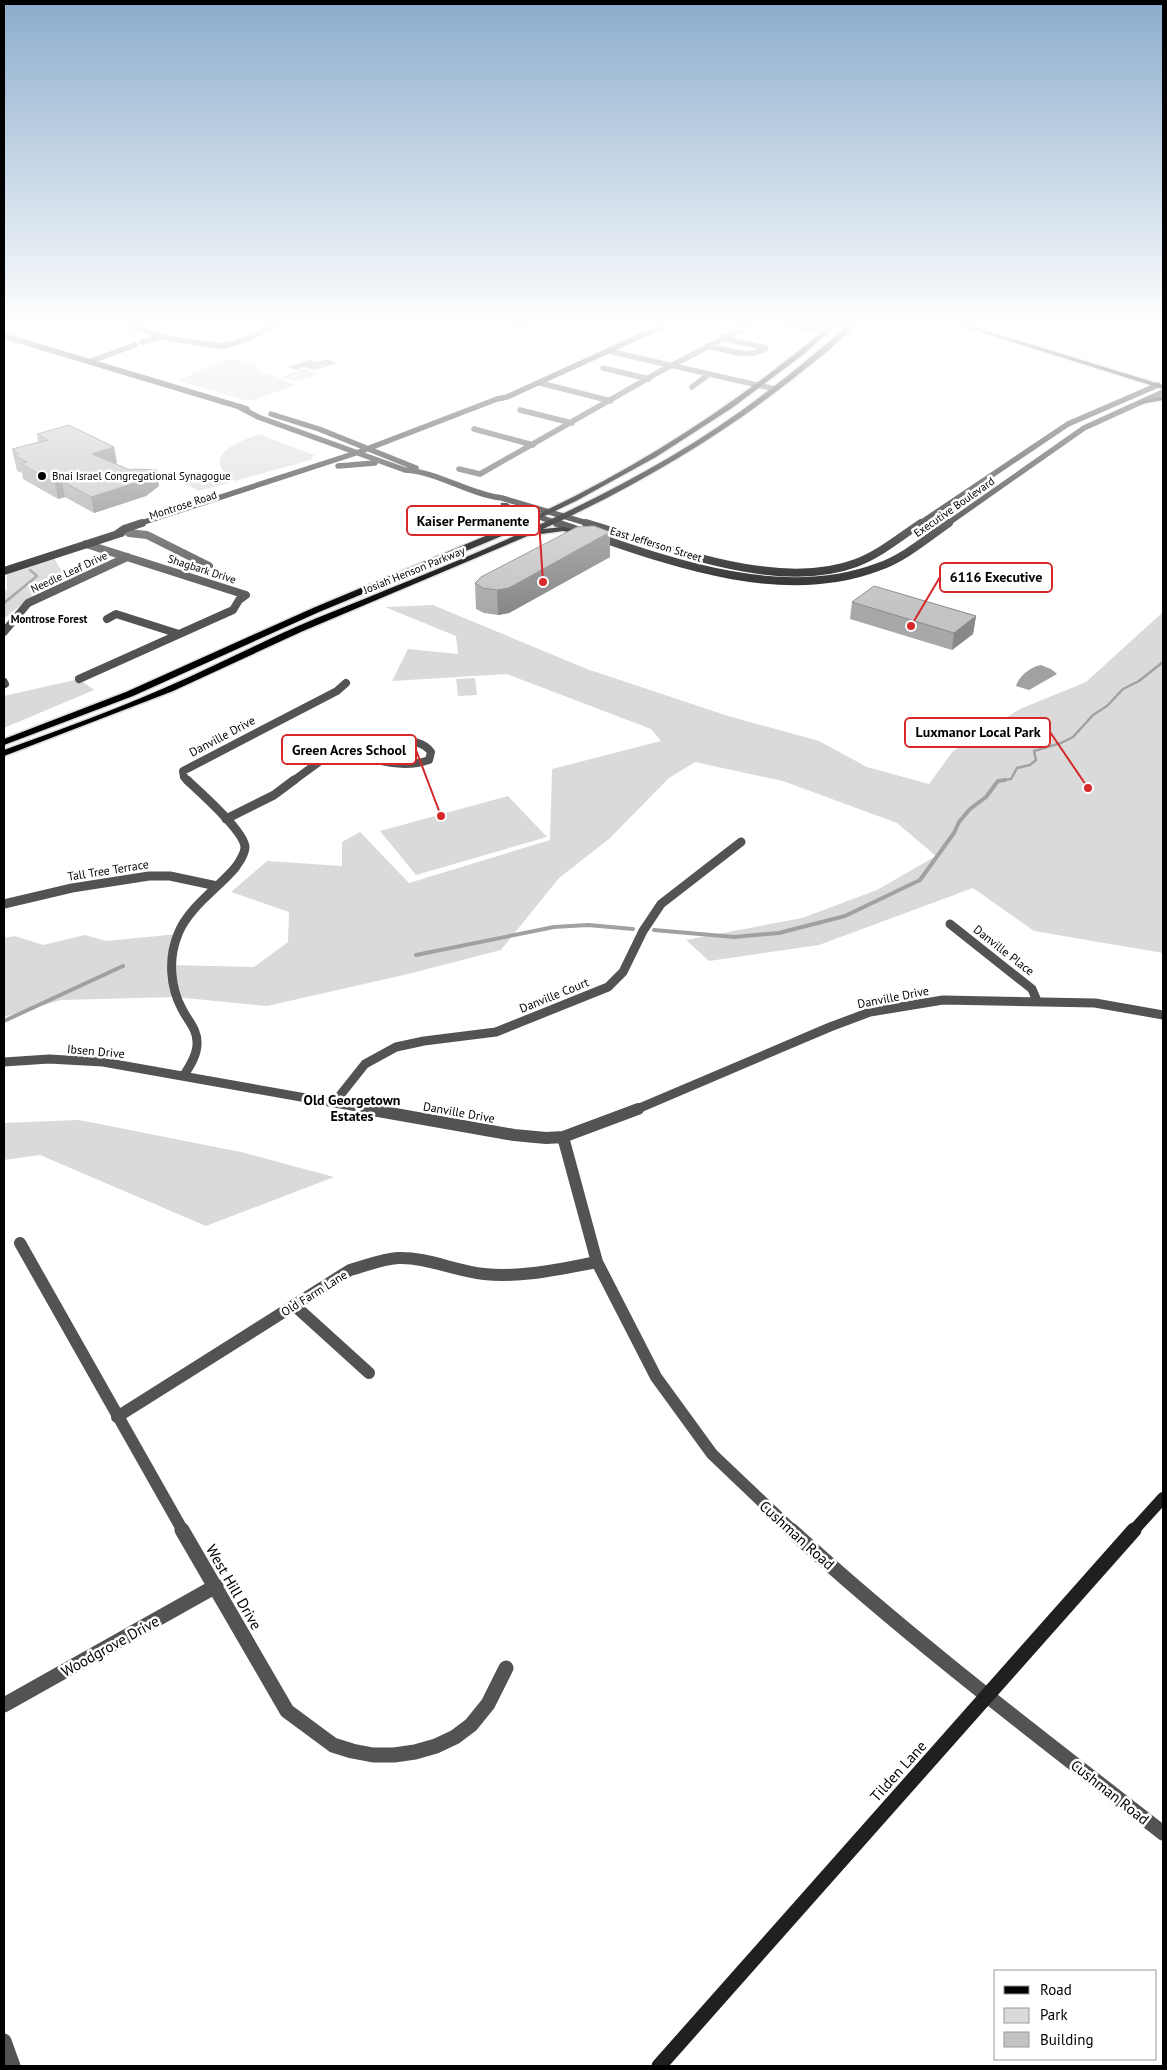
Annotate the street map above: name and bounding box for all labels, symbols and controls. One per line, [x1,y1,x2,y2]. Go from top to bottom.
place label: Bnai Israel Congregational Synagogue [52,469,231,483]
marker: Bnai Israel Congregational Synagogue [36,470,48,482]
street label: Executive Boulevard [911,474,997,540]
street label: Montrose Road [147,487,219,523]
callout: Kaiser Permanente [407,506,539,535]
text: Kaiser Permanente [417,512,529,530]
street label: East Jefferson Street [608,523,704,565]
street label: Josiah Henson Parkway [360,543,468,597]
street label: Needle Leaf Drive [28,548,110,596]
street label: Shagbark Drive [166,551,238,587]
callout: 6116 Executive [940,563,1052,592]
text: 6116 Executive [950,568,1042,586]
district label: Montrose Forest [11,612,88,626]
street label: Danville Drive [186,712,258,760]
callout: Luxmanor Local Park [905,718,1050,747]
text: Luxmanor Local Park [915,723,1041,741]
callout: Green Acres School [282,735,416,764]
text: Green Acres School [292,741,407,759]
street label: Tall Tree Terrace [66,856,150,884]
street label: Danville Place [971,922,1037,978]
street label: Danville Court [517,974,591,1016]
street label: Danville Drive [856,983,930,1011]
street label: Ibsen Drive [67,1041,125,1061]
district label: Old Georgetown Estates [304,1091,400,1125]
street label: Danville Drive [422,1098,496,1126]
street label: Old Farm Lane [278,1267,350,1319]
street label: Cushman Road [756,1496,838,1574]
street label: West Hill Drive [202,1541,266,1633]
street label: Woodgrove Drive [58,1611,162,1681]
street label: Tilden Lane [866,1737,930,1805]
street label: Cushman Road [1067,1755,1153,1829]
legend [994,1970,1157,2060]
text: Road [1040,1980,1072,1999]
text: Park [1040,2005,1068,2024]
text: Building [1040,2030,1094,2049]

